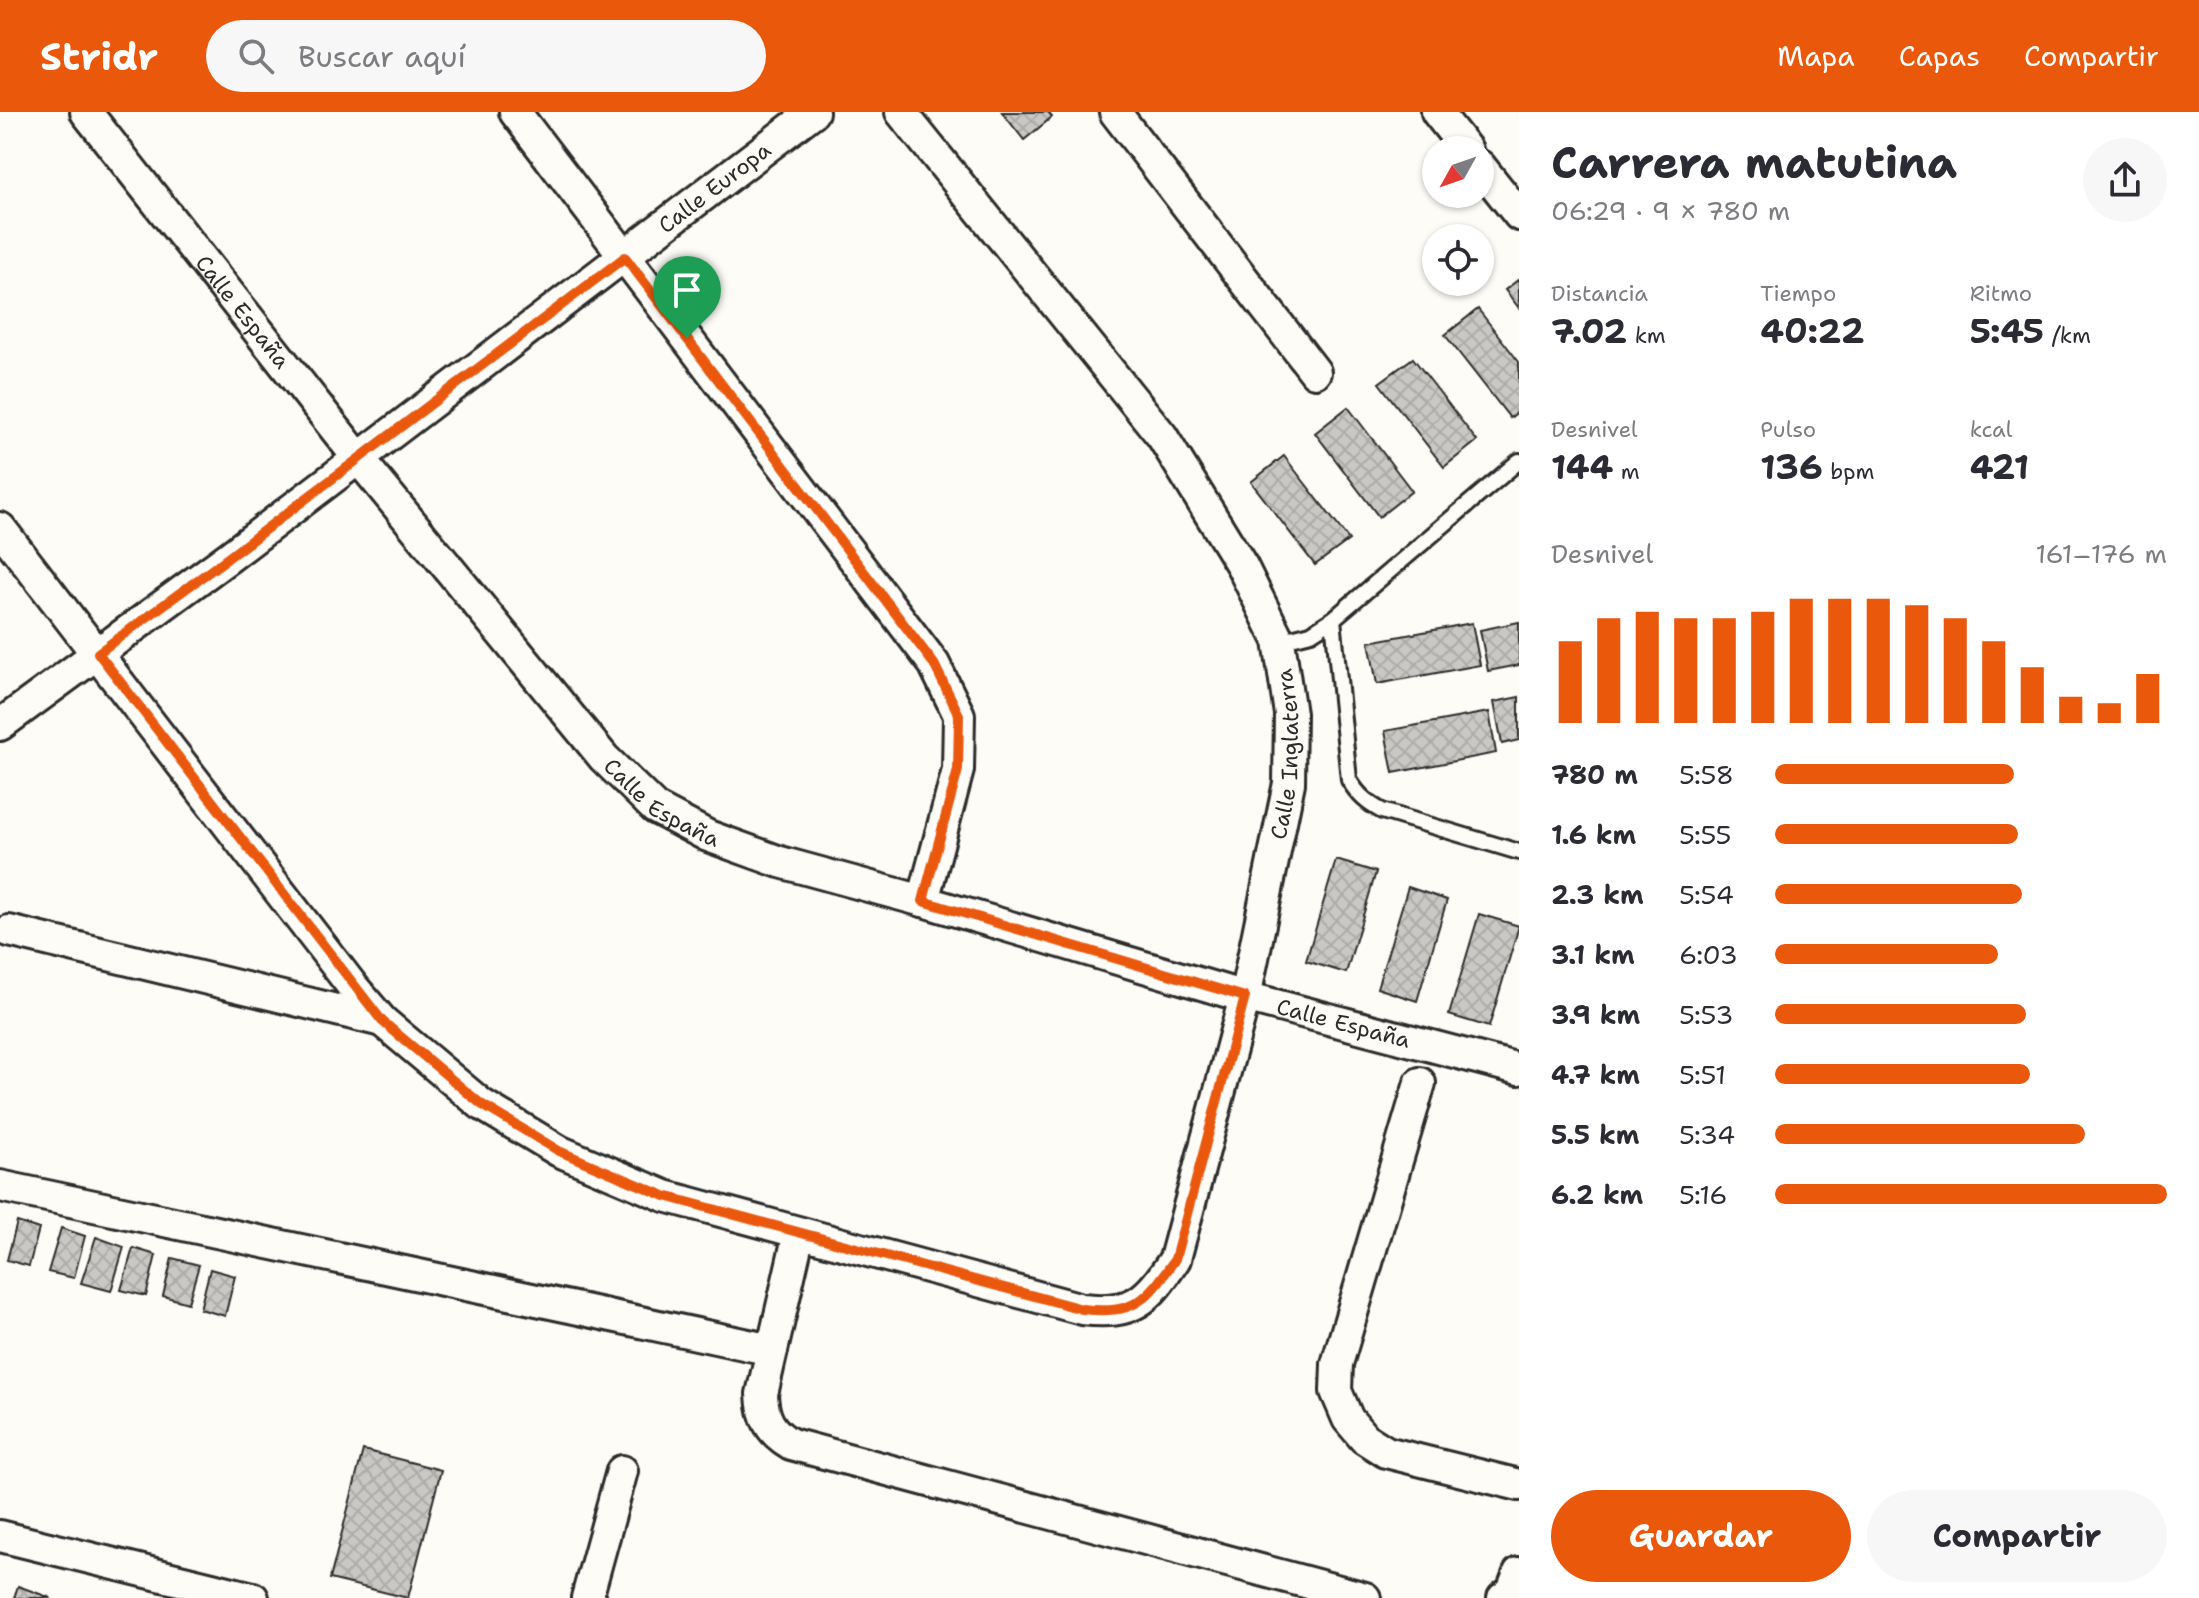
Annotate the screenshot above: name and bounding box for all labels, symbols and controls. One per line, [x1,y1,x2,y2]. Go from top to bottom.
search box [206,20,766,92]
text: Stridr [40,31,158,82]
icon: search [234,34,278,78]
text: Buscar aquí [298,36,466,77]
text: Mapa [1777,37,1855,75]
text: Capas [1899,37,1980,75]
text: Compartir [2024,37,2159,75]
text: Carrera matutina [1551,133,1957,192]
street label: Calle Europa [652,135,777,240]
north arrow [1422,136,1494,208]
map controls [1422,136,1494,296]
button: share [2083,138,2167,222]
text: 06:29 · 9 × 780 m [1551,193,1790,228]
button: locate [1422,224,1494,296]
street label: Calle España [189,249,297,375]
pin [653,256,721,338]
icon: arrive [665,268,709,312]
text: Distancia [1551,279,1648,308]
text: Tiempo [1760,279,1836,308]
text: Ritmo [1970,279,2032,308]
text: 7.02 [1551,308,1627,354]
text: 40:22 [1760,308,1865,354]
text: 5:45 [1970,308,2044,354]
text: km [1627,321,1666,350]
text: /km [2044,321,2091,350]
text: Desnivel [1551,415,1638,444]
text: Pulso [1760,415,1816,444]
text: kcal [1970,415,2012,444]
text: 144 [1551,444,1613,490]
text: 136 [1760,444,1823,490]
text: 421 [1970,444,2029,490]
text: m [1613,457,1640,486]
text: bpm [1823,457,1875,486]
text: Desnivel [1551,536,1653,571]
text: 161–176 m [2036,536,2167,571]
street label: Calle Inglaterra [1264,666,1305,842]
street label: Calle España [597,752,723,854]
text: 780 m [1551,757,1638,792]
text: 5:58 [1679,757,1734,792]
text: 1.6 km [1551,817,1636,852]
text: 5:55 [1679,817,1732,852]
text: 2.3 km [1551,877,1644,912]
text: 5:54 [1679,877,1734,912]
text: 3.1 km [1551,937,1635,972]
text: 6:03 [1679,937,1738,972]
street label: Calle España [1273,992,1414,1055]
text: 3.9 km [1551,997,1640,1032]
text: 5:53 [1679,997,1733,1032]
text: 4.7 km [1551,1057,1640,1092]
text: 5:51 [1679,1057,1726,1092]
text: 5.5 km [1551,1117,1639,1152]
text: 5:34 [1679,1117,1735,1152]
text: 6.2 km [1551,1177,1643,1212]
text: 5:16 [1679,1177,1727,1212]
button: Guardar [1551,1490,1851,1582]
button: Compartir [1867,1490,2167,1582]

